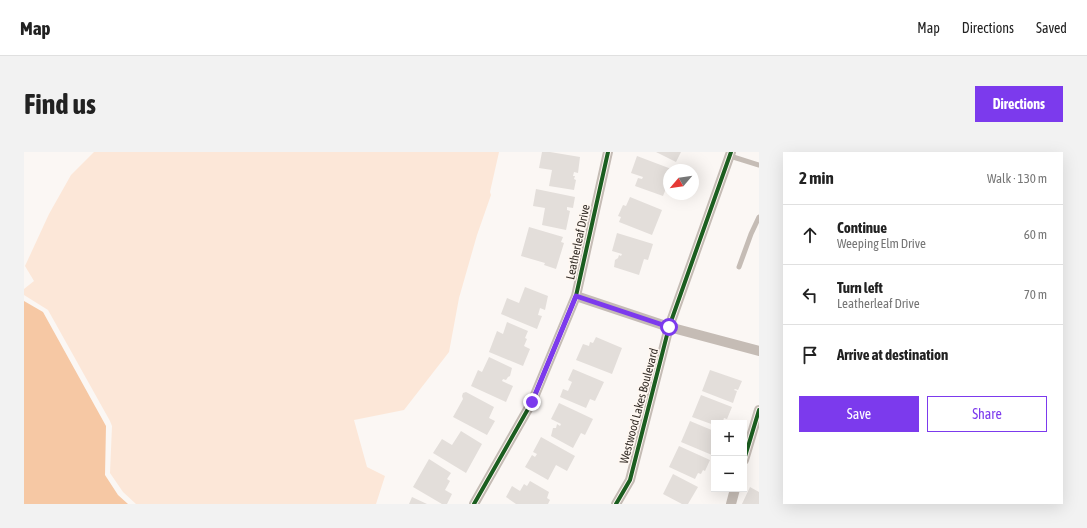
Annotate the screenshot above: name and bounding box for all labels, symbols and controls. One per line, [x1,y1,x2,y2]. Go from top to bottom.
text: Map [20,17,51,39]
text: Map [917,20,940,36]
text: Directions [962,20,1014,36]
text: Saved [1036,20,1067,36]
button: Directions [975,86,1063,122]
text: Find us [24,88,96,120]
north arrow [663,164,699,200]
text: 2 min [799,168,834,188]
text: Walk · 130 m [987,171,1047,186]
street label: Leatherleaf Drive [563,203,593,281]
text: Continue [837,219,887,236]
icon: ahead [799,224,821,246]
text: 60 m [1024,227,1047,242]
text: Weeping Elm Drive [837,236,926,251]
text: Turn left [837,279,883,296]
icon: left [799,284,821,306]
text: 70 m [1024,287,1047,302]
text: Leatherleaf Drive [837,296,920,311]
route start [660,318,678,336]
icon: arrive [799,344,821,366]
text: Arrive at destination [837,346,948,363]
street label: Westwood Lakes Boulevard [617,347,661,465]
route end [523,393,541,411]
button: Save [799,396,919,432]
button: Share [927,396,1047,432]
map controls [711,420,747,492]
button: + [711,420,747,456]
button: − [711,456,747,492]

